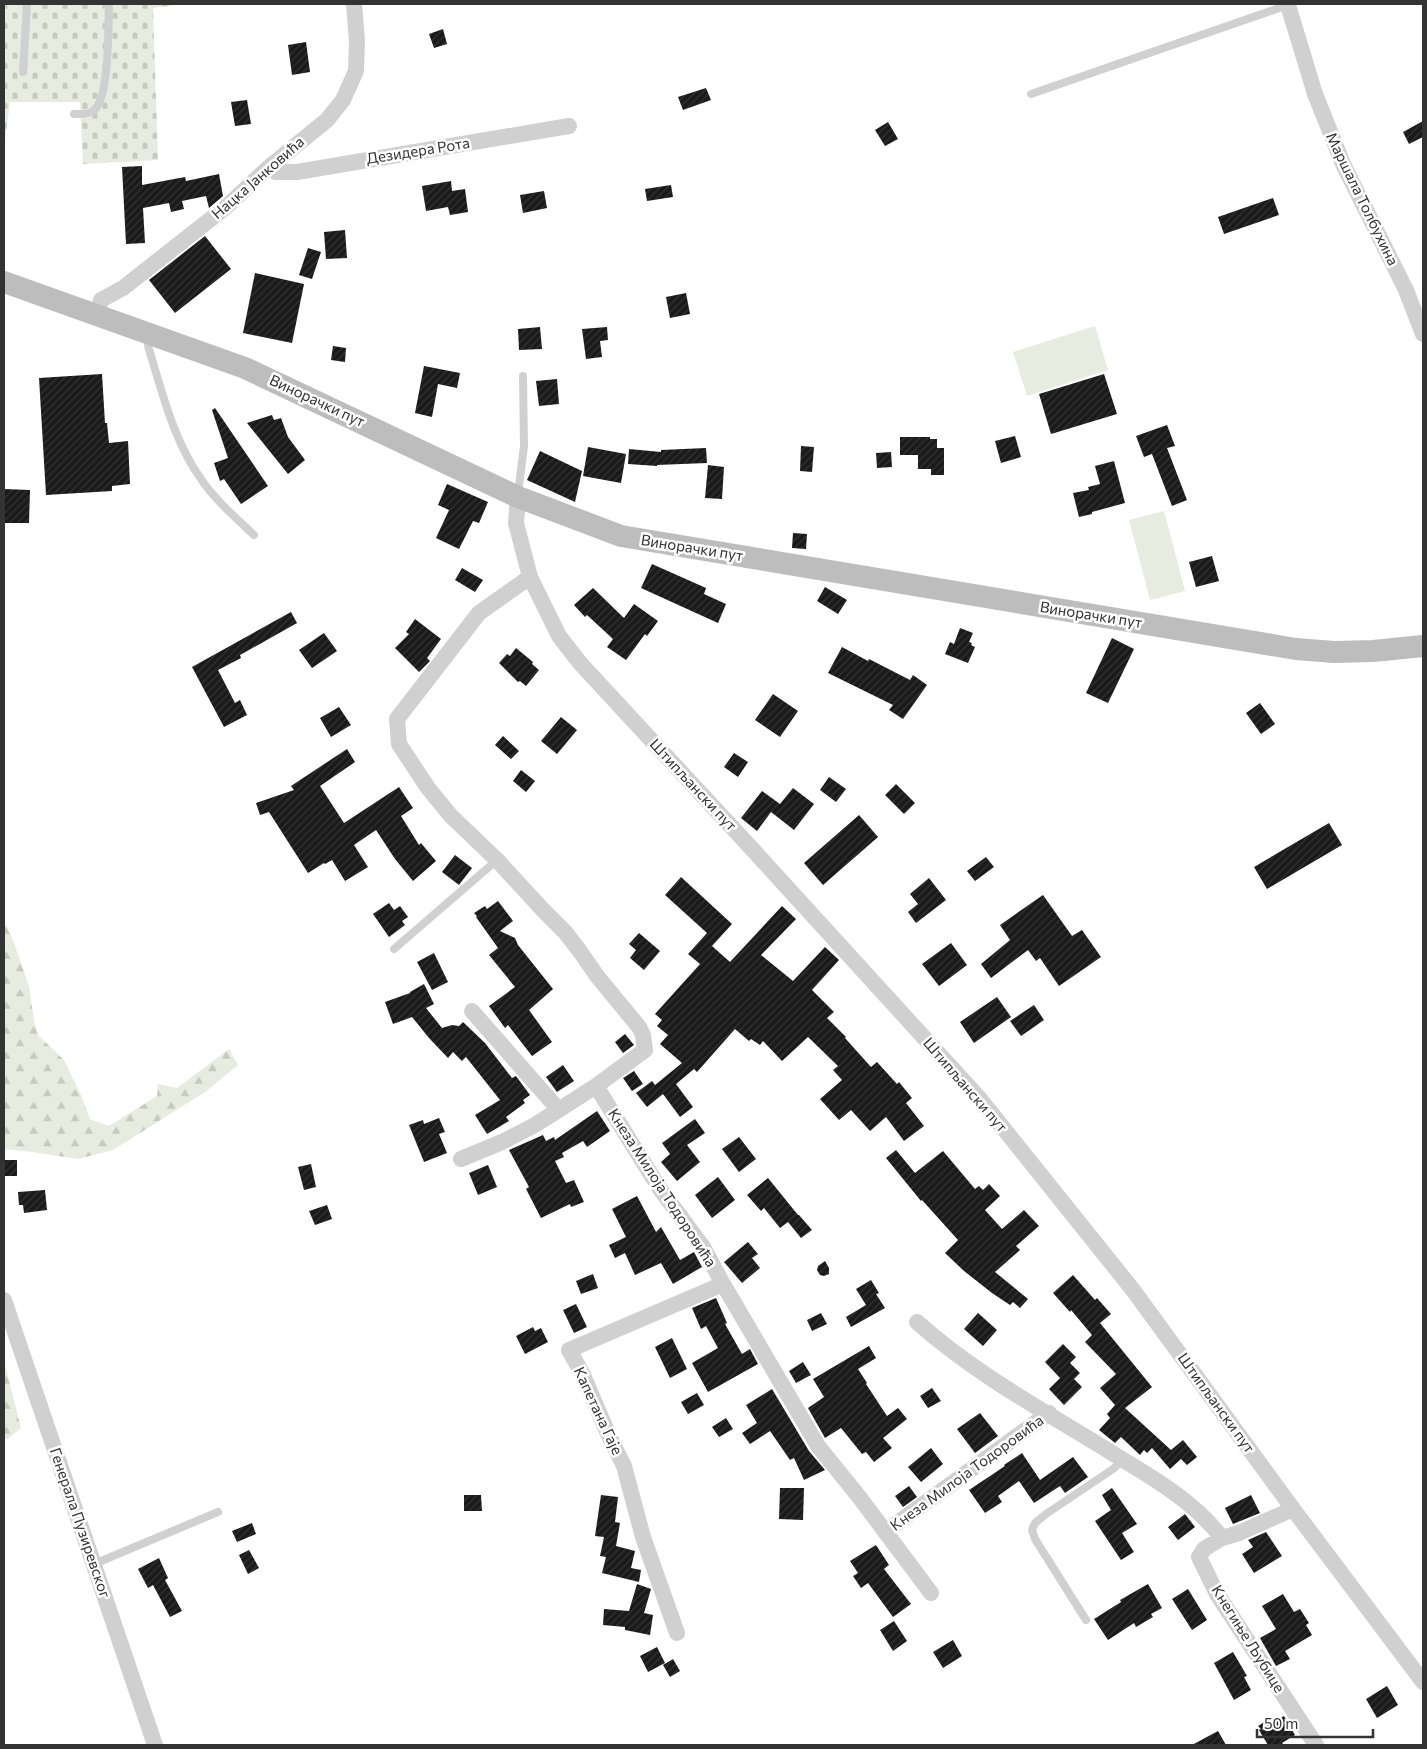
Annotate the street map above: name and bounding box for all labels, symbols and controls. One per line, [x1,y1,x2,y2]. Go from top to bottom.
street label: Маршала Толбухина [1323,129,1403,268]
street label: Нацка Јанковића [207,132,307,222]
street label: Дезидера Рота [365,133,471,167]
street label: Винорачки пут [267,370,368,430]
street label: Винорачки пут [640,530,745,564]
street label: Винорачки пут [1039,597,1144,631]
street label: Штипљански пут [647,735,741,834]
street label: Штипљански пут [920,1033,1012,1135]
street label: Кнеза Милоја Тодоровића [605,1105,721,1270]
street label: Штипљански пут [1175,1349,1259,1456]
street label: Капетана Гаје [571,1364,627,1458]
street label: Кнеза Милоја Тодоровића [886,1410,1047,1534]
street label: Генерала Пузиревског [47,1445,115,1601]
street label: Кнегиње Љубице [1209,1581,1289,1696]
scale bar [1257,1706,1373,1738]
text: 50 m [1264,1714,1298,1732]

